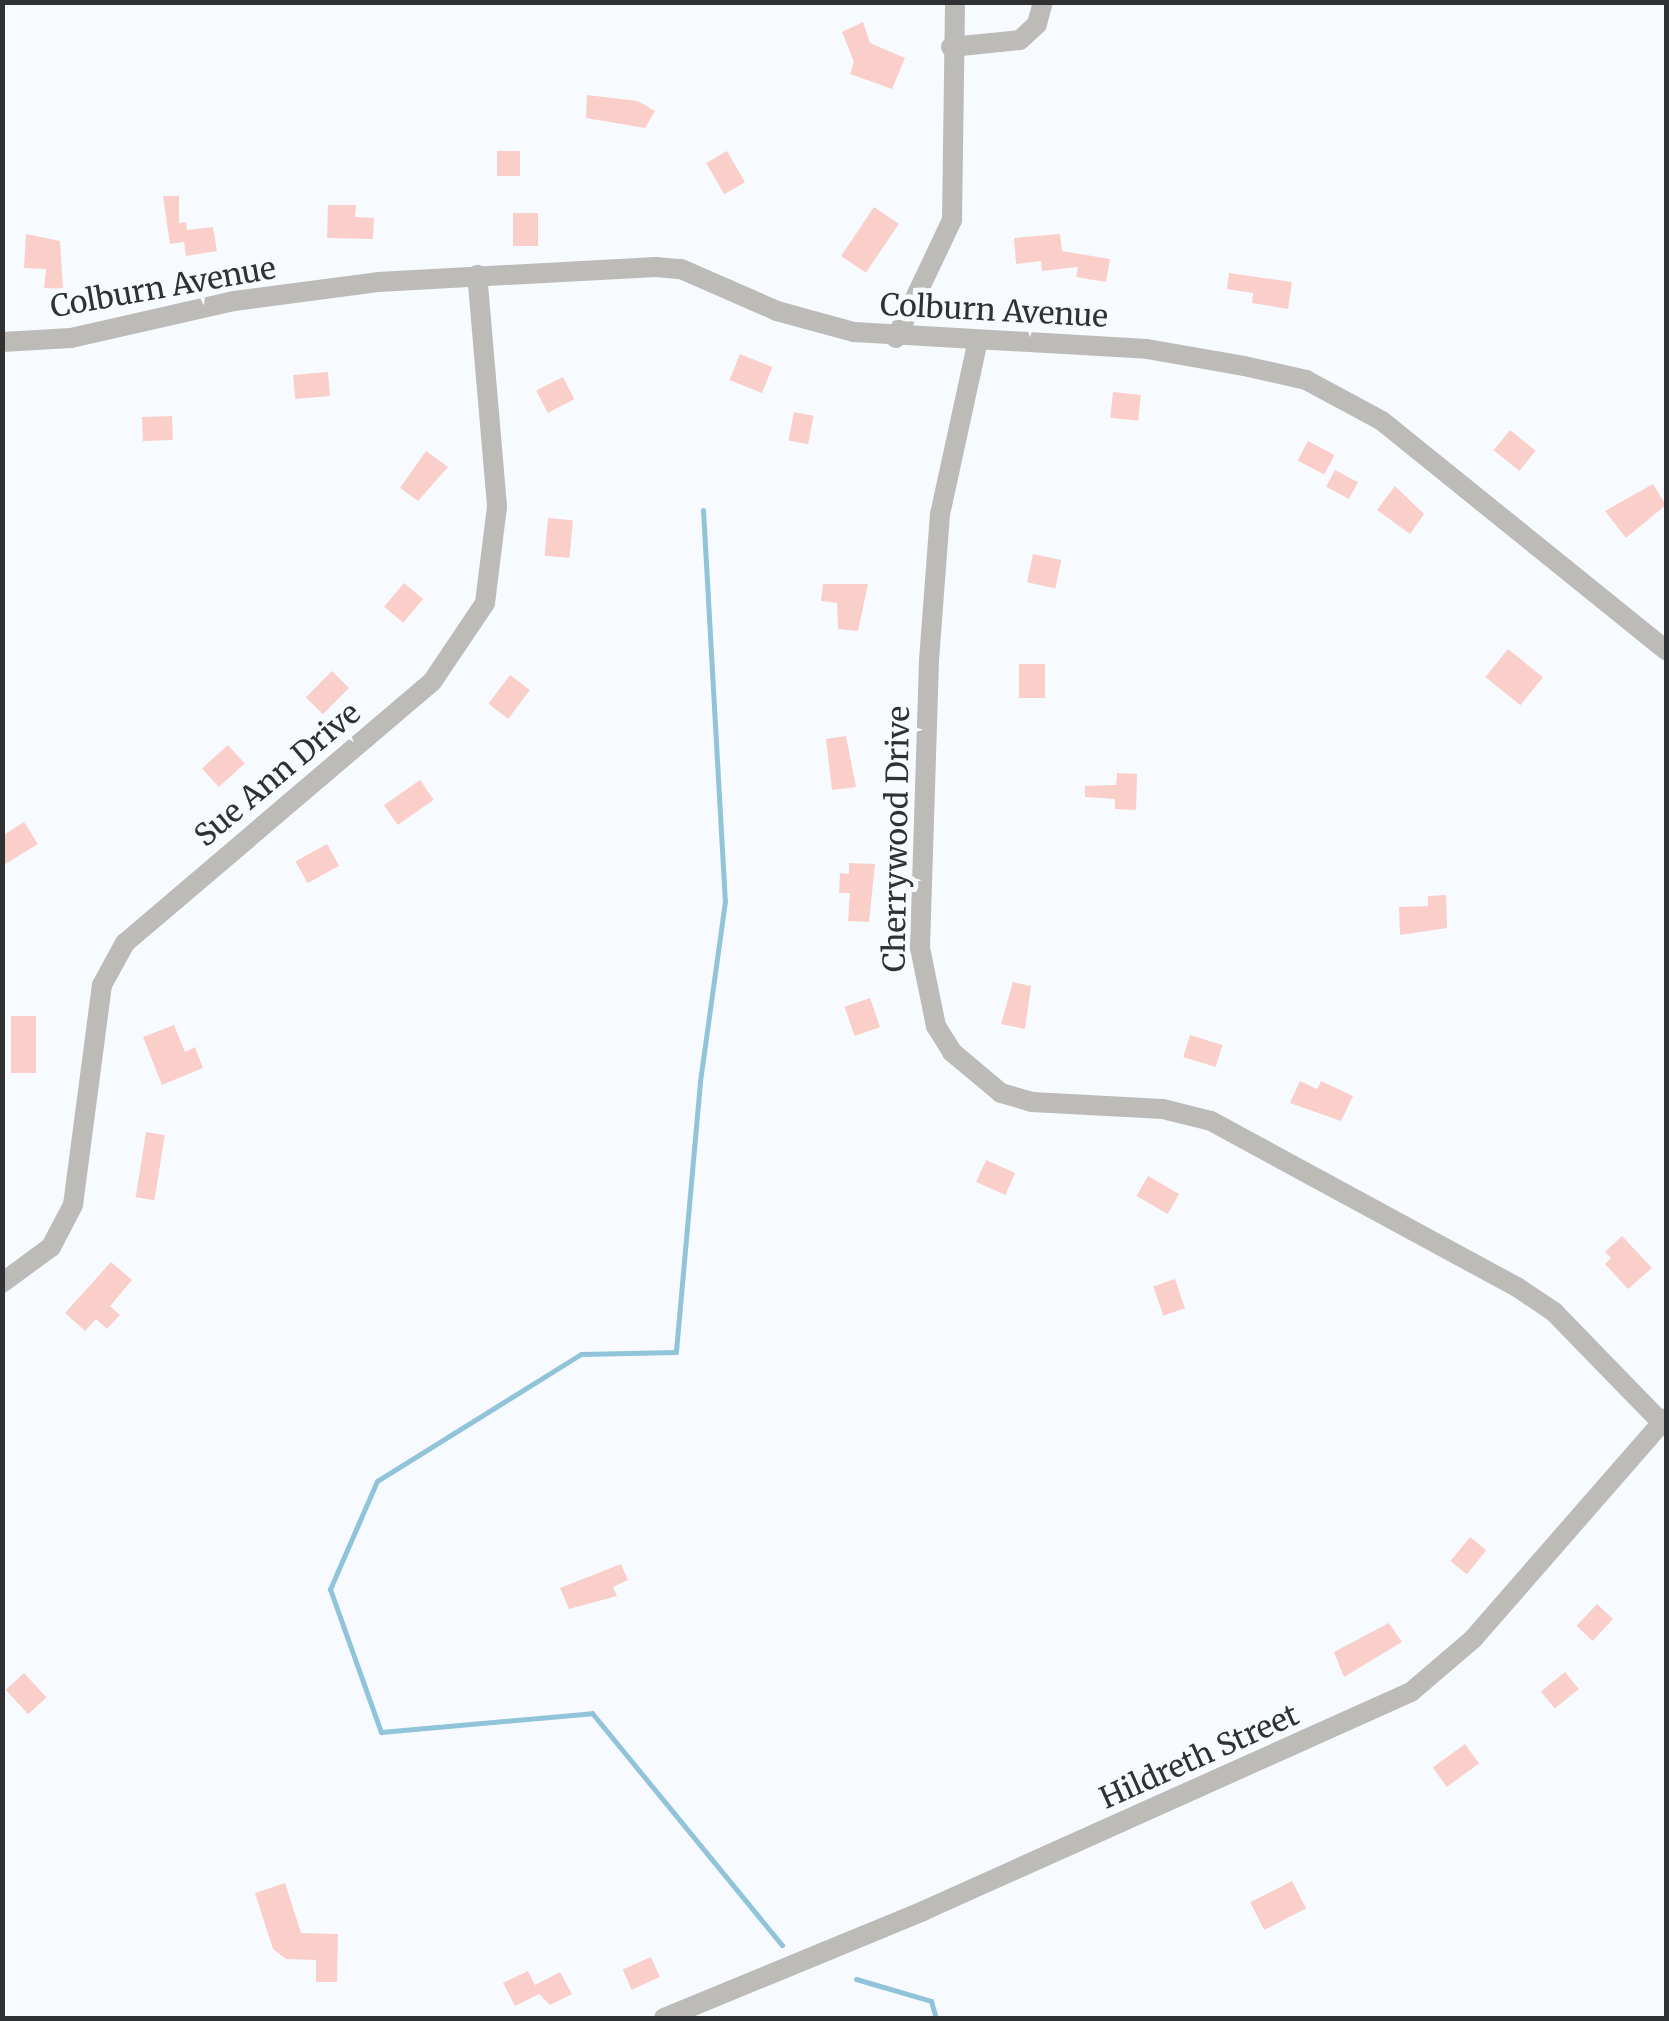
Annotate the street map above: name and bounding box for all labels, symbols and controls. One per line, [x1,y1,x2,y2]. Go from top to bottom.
street label: Colburn Avenue [48,249,278,325]
street label: Colburn Avenue [879,286,1109,334]
street label: Sue Ann Drive [187,694,367,854]
street label: Cherrywood Drive [876,706,916,972]
street label: Hildreth Street [1094,1696,1304,1816]

